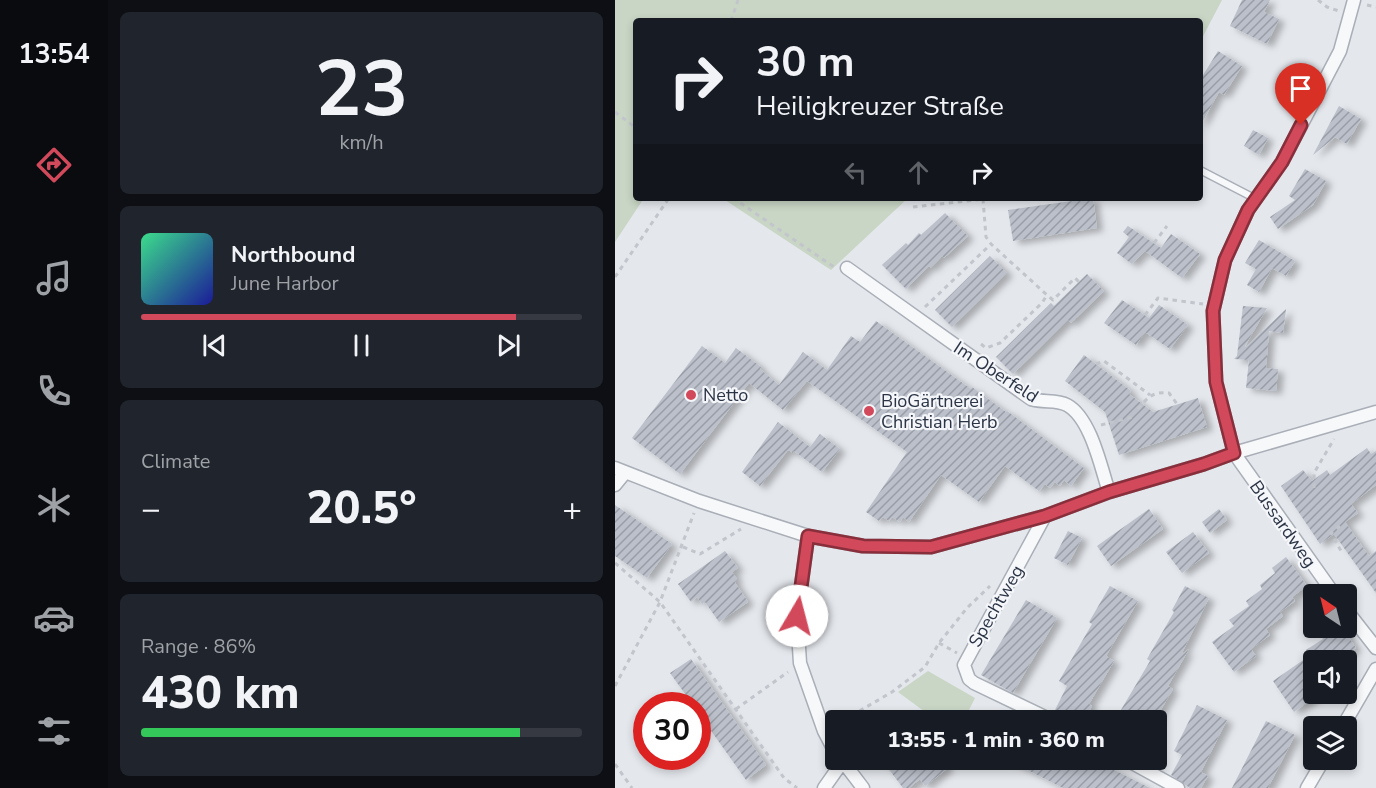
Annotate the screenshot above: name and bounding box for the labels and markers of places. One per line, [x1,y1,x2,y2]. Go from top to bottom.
pin [1275,63,1326,125]
place label: Netto [703,383,748,407]
marker: Netto [684,388,698,402]
place label: BioGärtnerei Christian Herb [881,389,998,434]
marker: BioGärtnerei Christian Herb [862,404,876,418]

